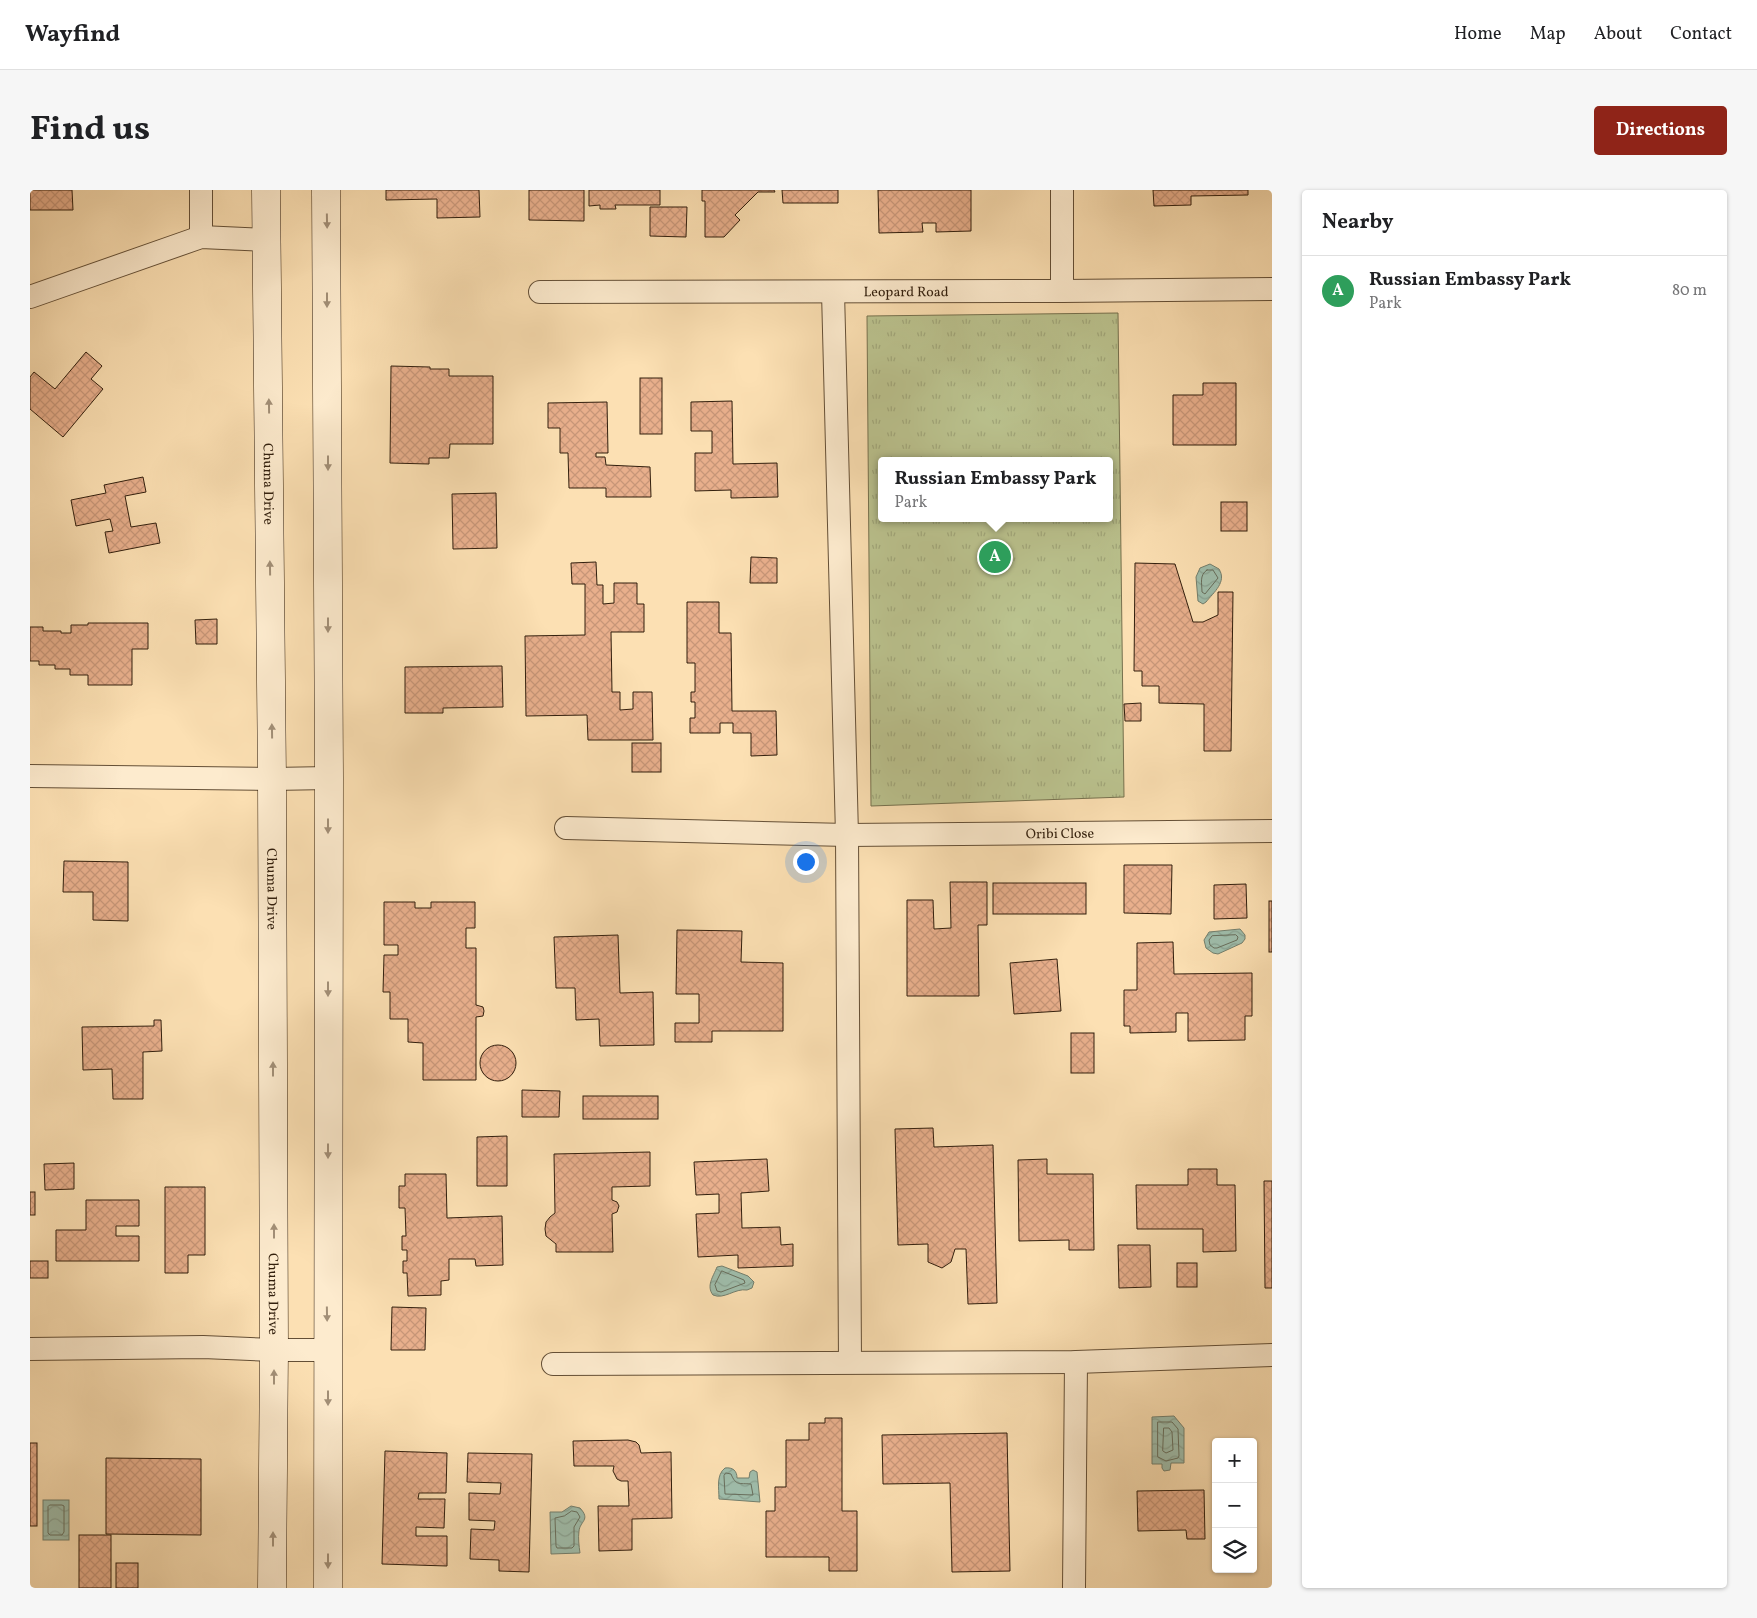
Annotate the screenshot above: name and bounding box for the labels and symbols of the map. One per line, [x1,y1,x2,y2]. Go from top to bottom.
one-way arrow [323,213,331,229]
street label: Leopard Road [863,283,949,302]
one-way arrow [323,293,331,309]
one-way arrow [265,397,273,413]
street label: Chuma Drive [258,443,277,525]
one-way arrow [324,455,332,471]
pin: A [979,538,1011,576]
one-way arrow [266,560,274,576]
one-way arrow [324,618,332,634]
one-way arrow [268,722,276,738]
one-way arrow [324,819,332,835]
street label: Oribi Close [1026,825,1095,844]
street label: Chuma Drive [261,848,281,930]
your location [793,849,819,875]
one-way arrow [324,981,332,997]
one-way arrow [269,1061,277,1077]
one-way arrow [324,1144,332,1160]
one-way arrow [270,1223,278,1239]
street label: Chuma Drive [263,1253,282,1335]
one-way arrow [324,1306,332,1322]
one-way arrow [270,1369,278,1385]
one-way arrow [324,1391,332,1407]
one-way arrow [269,1531,277,1547]
one-way arrow [324,1553,332,1569]

